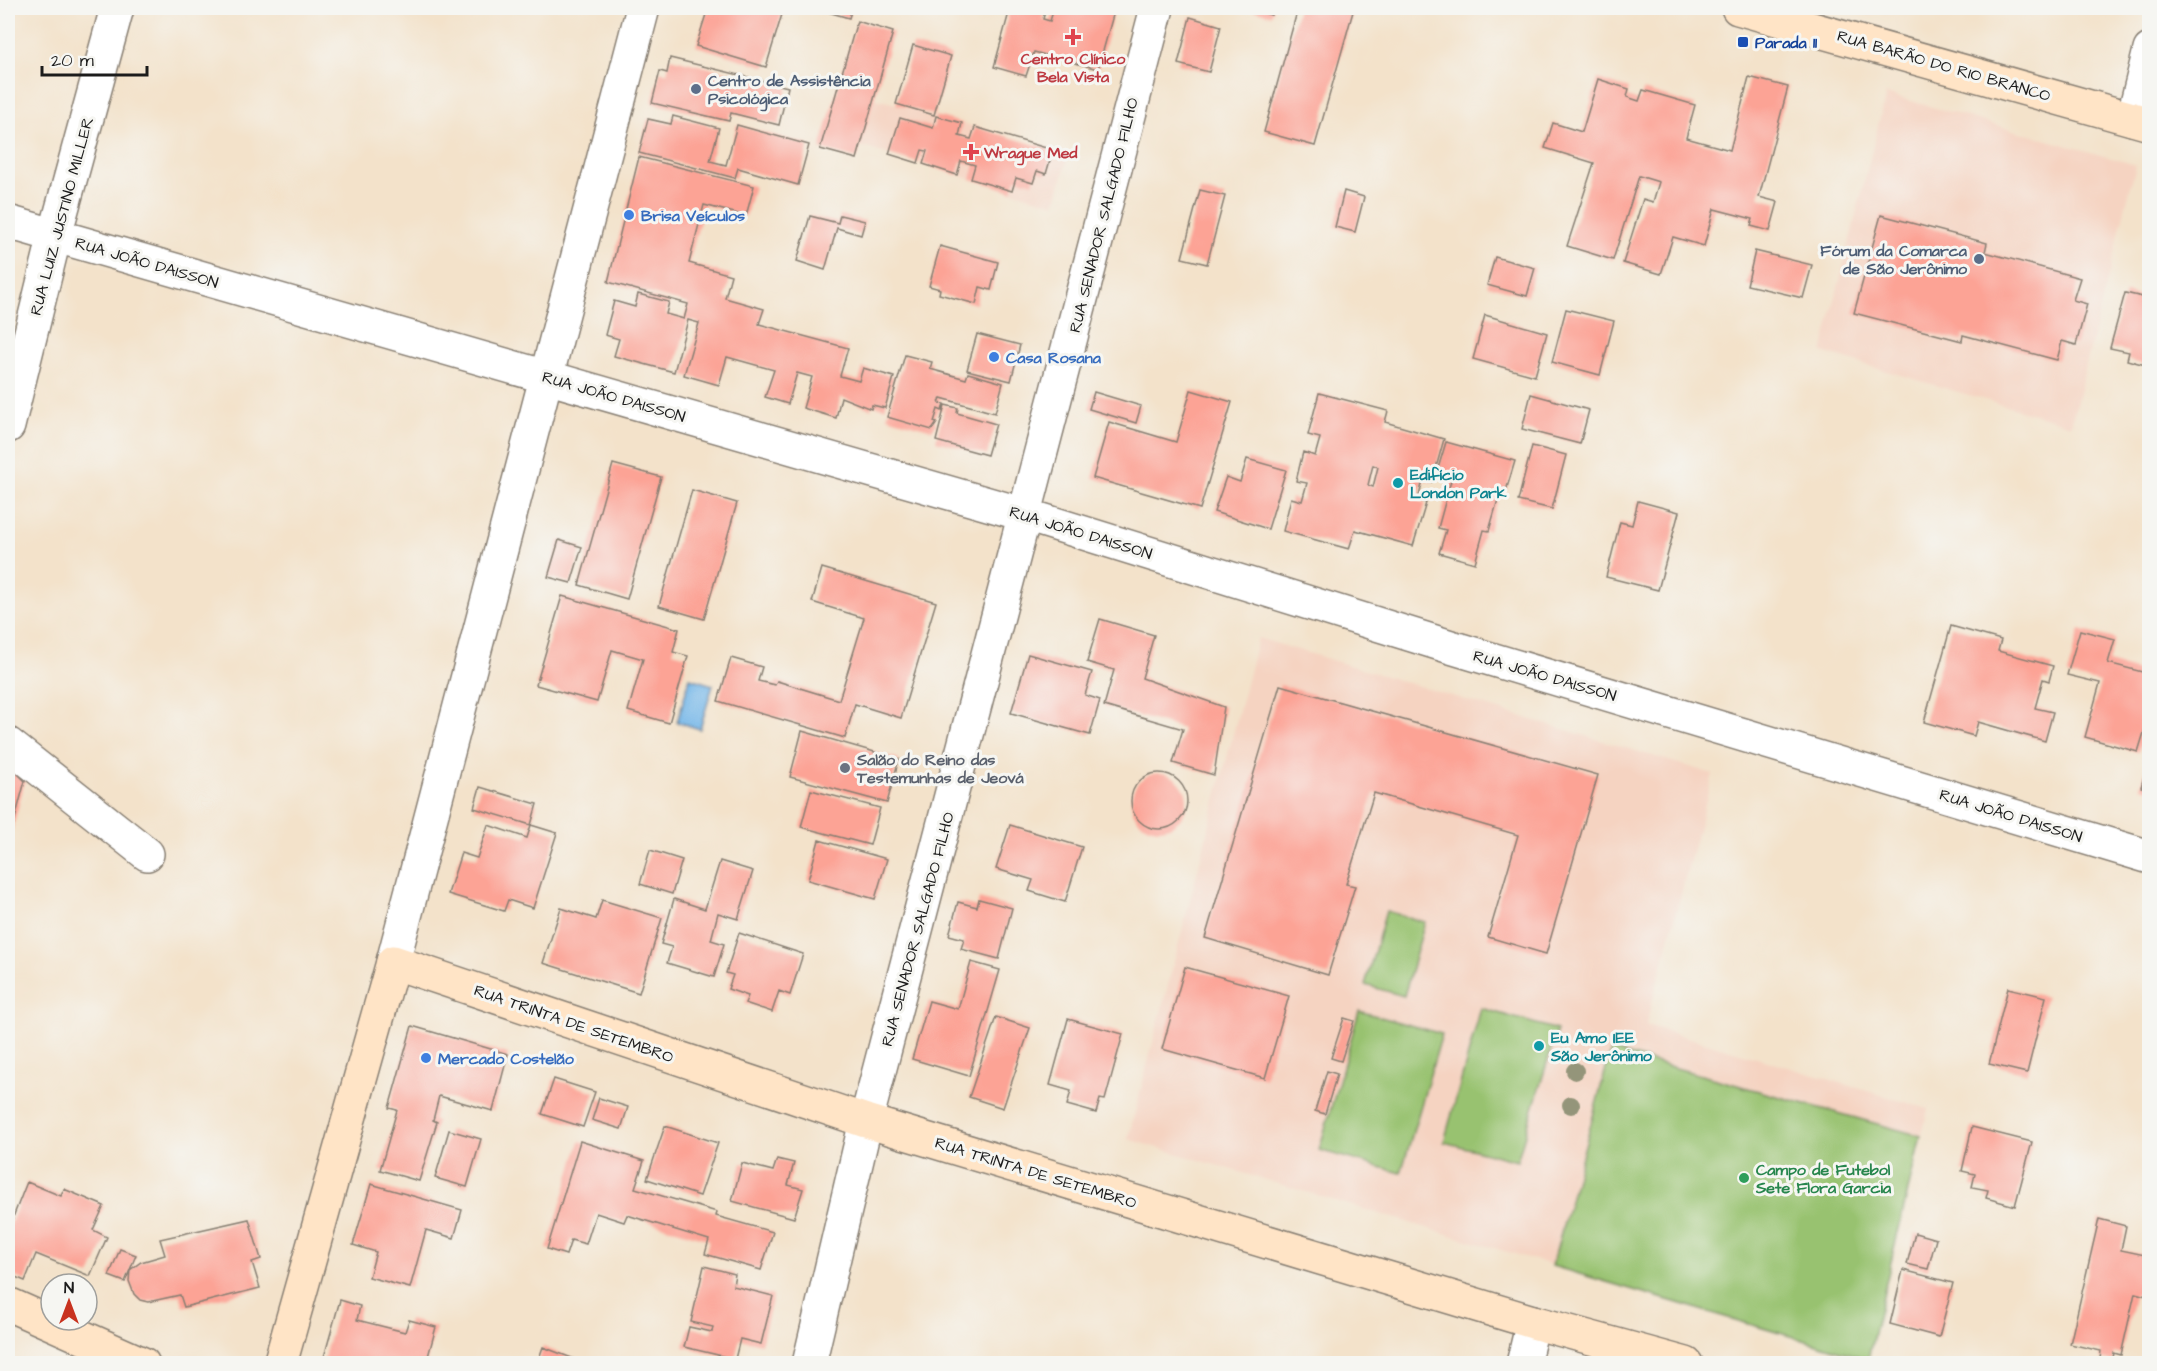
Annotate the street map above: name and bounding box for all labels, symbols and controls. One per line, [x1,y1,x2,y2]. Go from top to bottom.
street label: RUA BARÃO DO RIO BRANCO [1834,25,2053,107]
marker: Centro Clínico Bela Vista [1064,28,1082,46]
place label: Parada 11 [1755,32,1818,54]
marker: Parada 11 [1736,35,1750,49]
scale bar [42,39,147,77]
text: 20 m [51,48,94,73]
place label: Centro Clínico Bela Vista [1021,48,1126,88]
place label: Centro de Assistência Psicológica [708,70,871,112]
marker: Centro de Assistência Psicológica [689,82,703,96]
street label: RUA SENADOR SALGADO FILHO [1064,95,1144,335]
street label: RUA LUIZ JUSTINO MILLER [25,115,99,318]
place label: Wrague Med [983,142,1078,166]
marker: Wrague Med [962,143,980,161]
place label: Brisa Veículos [641,205,745,227]
marker: Brisa Veículos [622,208,636,222]
street label: RUA JOÃO DAISSON [73,232,221,294]
place label: Fórum da Comarca de São Jerônimo [1820,240,1968,280]
marker: Fórum da Comarca de São Jerônimo [1972,252,1986,266]
place label: Casa Rosana [1006,347,1102,369]
marker: Casa Rosana [987,350,1001,364]
street label: RUA JOÃO DAISSON [540,366,688,428]
place label: Edifício London Park [1410,464,1507,504]
marker: Edifício London Park [1391,476,1405,490]
street label: RUA JOÃO DAISSON [1007,501,1155,565]
street label: RUA JOÃO DAISSON [1471,645,1619,707]
place label: Salão do Reino das Testemunhas de Jeová [856,749,1025,789]
marker: Salão do Reino das Testemunhas de Jeová [838,761,852,775]
street label: RUA JOÃO DAISSON [1937,784,2085,848]
street label: RUA SENADOR SALGADO FILHO [876,810,960,1049]
street label: RUA TRINTA DE SETEMBRO [471,979,677,1069]
place label: Eu Amo IEE São Jerônimo [1550,1027,1653,1067]
marker: Eu Amo IEE São Jerônimo [1532,1039,1546,1053]
place label: Mercado Costelão [438,1048,575,1070]
marker: Mercado Costelão [419,1051,433,1065]
street label: RUA TRINTA DE SETEMBRO [932,1132,1139,1214]
place label: Campo de Futebol Sete Flora Garcia [1755,1159,1892,1199]
marker: Campo de Futebol Sete Flora Garcia [1737,1171,1751,1185]
north arrow [39,1272,99,1332]
text: N [64,1277,74,1299]

